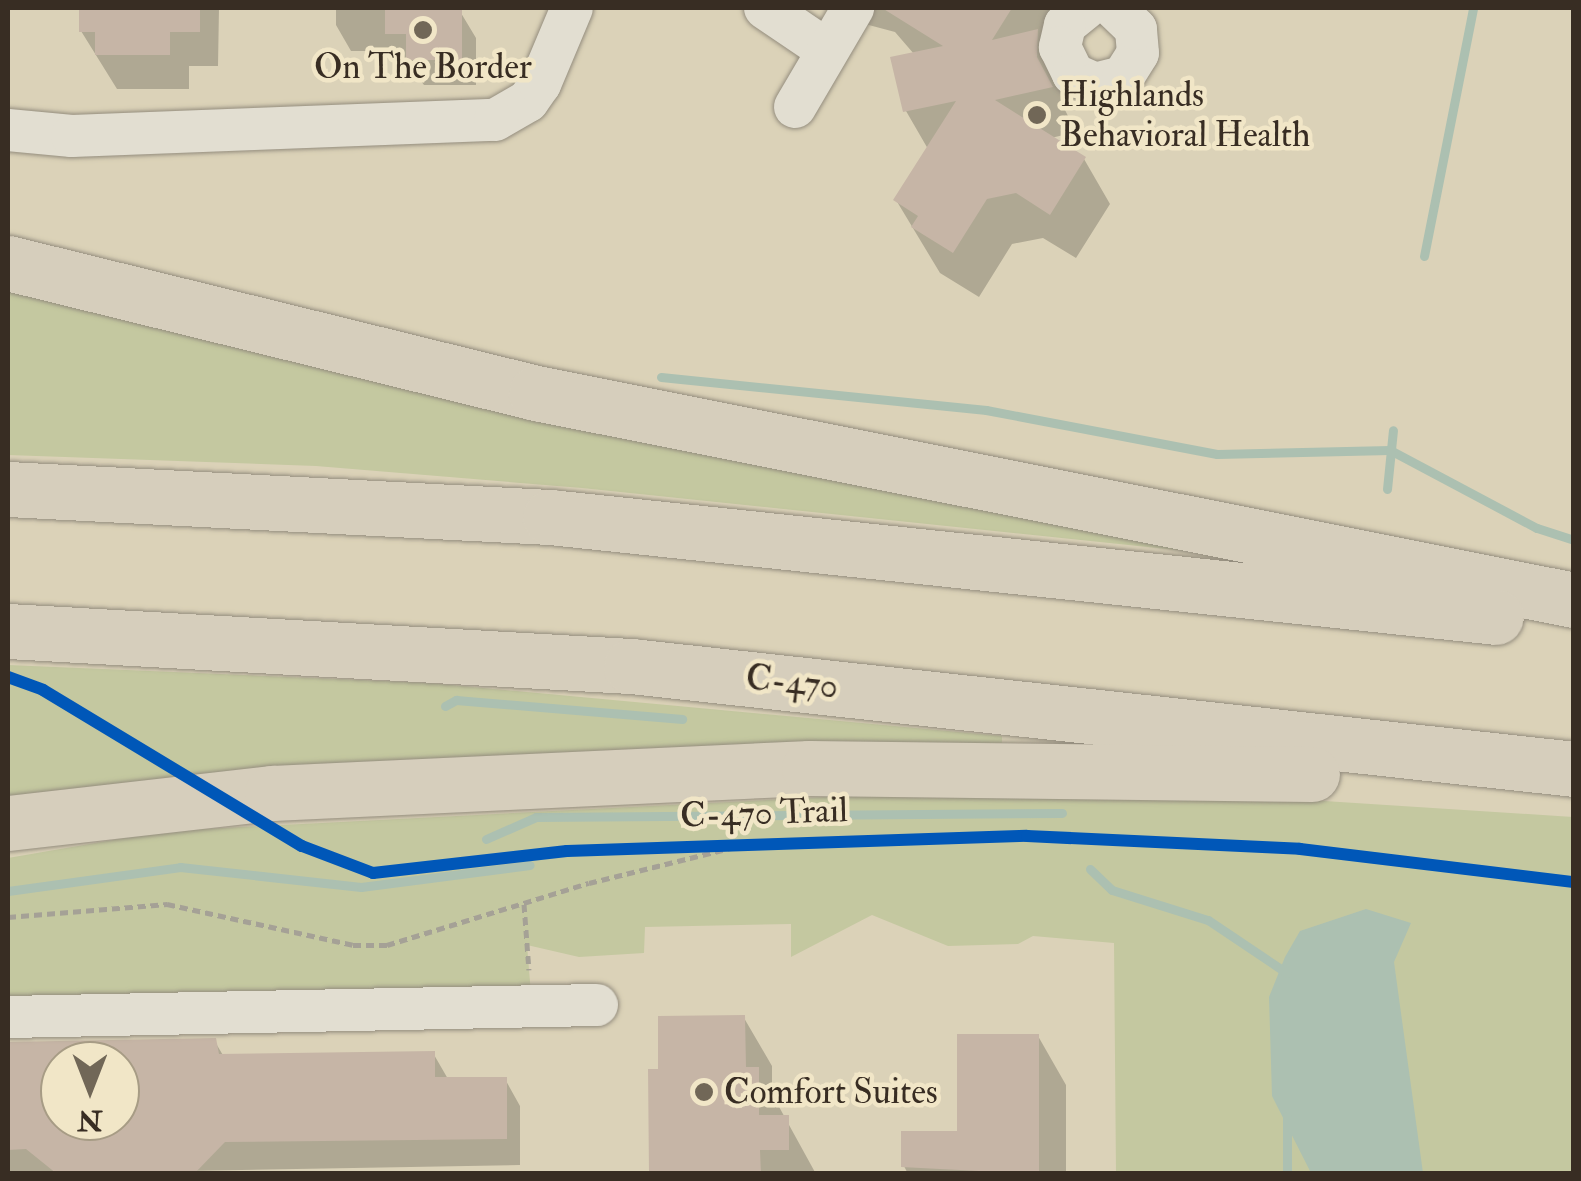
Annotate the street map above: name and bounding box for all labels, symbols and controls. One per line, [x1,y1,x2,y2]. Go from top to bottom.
marker: On The Border [412,19,434,41]
place label: On The Border [314,46,532,88]
place label: Highlands Behavioral Health [1060,74,1310,156]
marker: Highlands Behavioral Health [1024,102,1050,128]
street label: C-470 [744,656,840,708]
street label: C-470 Trail [679,789,849,837]
north arrow [40,1041,140,1141]
place label: Comfort Suites [724,1071,938,1113]
marker: Comfort Suites [693,1081,715,1103]
text: N [77,1102,103,1137]

